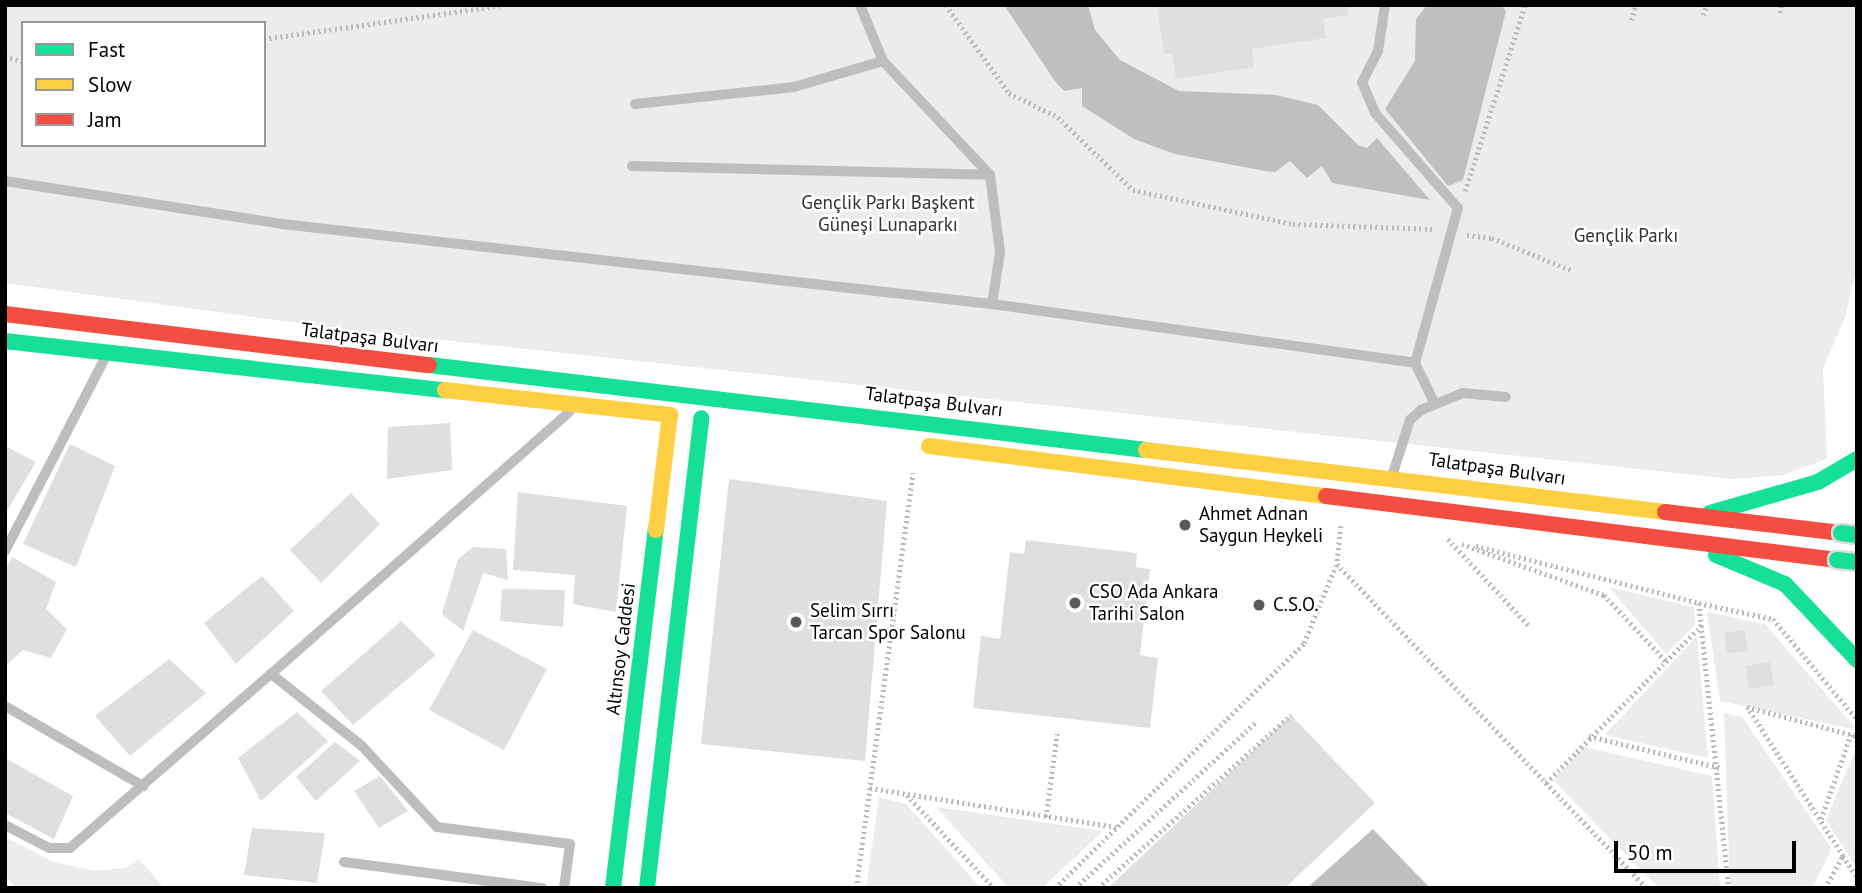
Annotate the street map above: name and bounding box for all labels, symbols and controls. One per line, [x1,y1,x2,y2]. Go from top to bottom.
legend [21,21,266,147]
text: Fast [88,36,125,63]
text: Slow [88,71,132,98]
text: Jam [88,106,122,133]
park label: Gençlik Parkı Başkent Güneşi Lunaparkı [801,192,975,236]
park label: Gençlik Parkı [1573,225,1679,247]
street label: Talatpaşa Bulvarı [300,318,440,358]
street label: Talatpaşa Bulvarı [864,382,1004,422]
street label: Talatpaşa Bulvarı [1427,448,1567,490]
place label: Ahmet Adnan Saygun Heykeli [1199,503,1323,547]
marker: Ahmet Adnan Saygun Heykeli [1177,517,1193,533]
street label: Altınsoy Caddesi [602,581,640,717]
place label: CSO Ada Ankara Tarihi Salon [1089,581,1220,625]
place label: C.S.O. [1273,594,1319,616]
marker: CSO Ada Ankara Tarihi Salon [1067,595,1083,611]
marker: C.S.O. [1251,597,1267,613]
place label: Selim Sırrı Tarcan Spor Salonu [810,600,966,644]
marker: Selim Sırrı Tarcan Spor Salonu [788,614,804,630]
scale bar [1617,826,1799,870]
text: 50 m [1627,839,1673,866]

